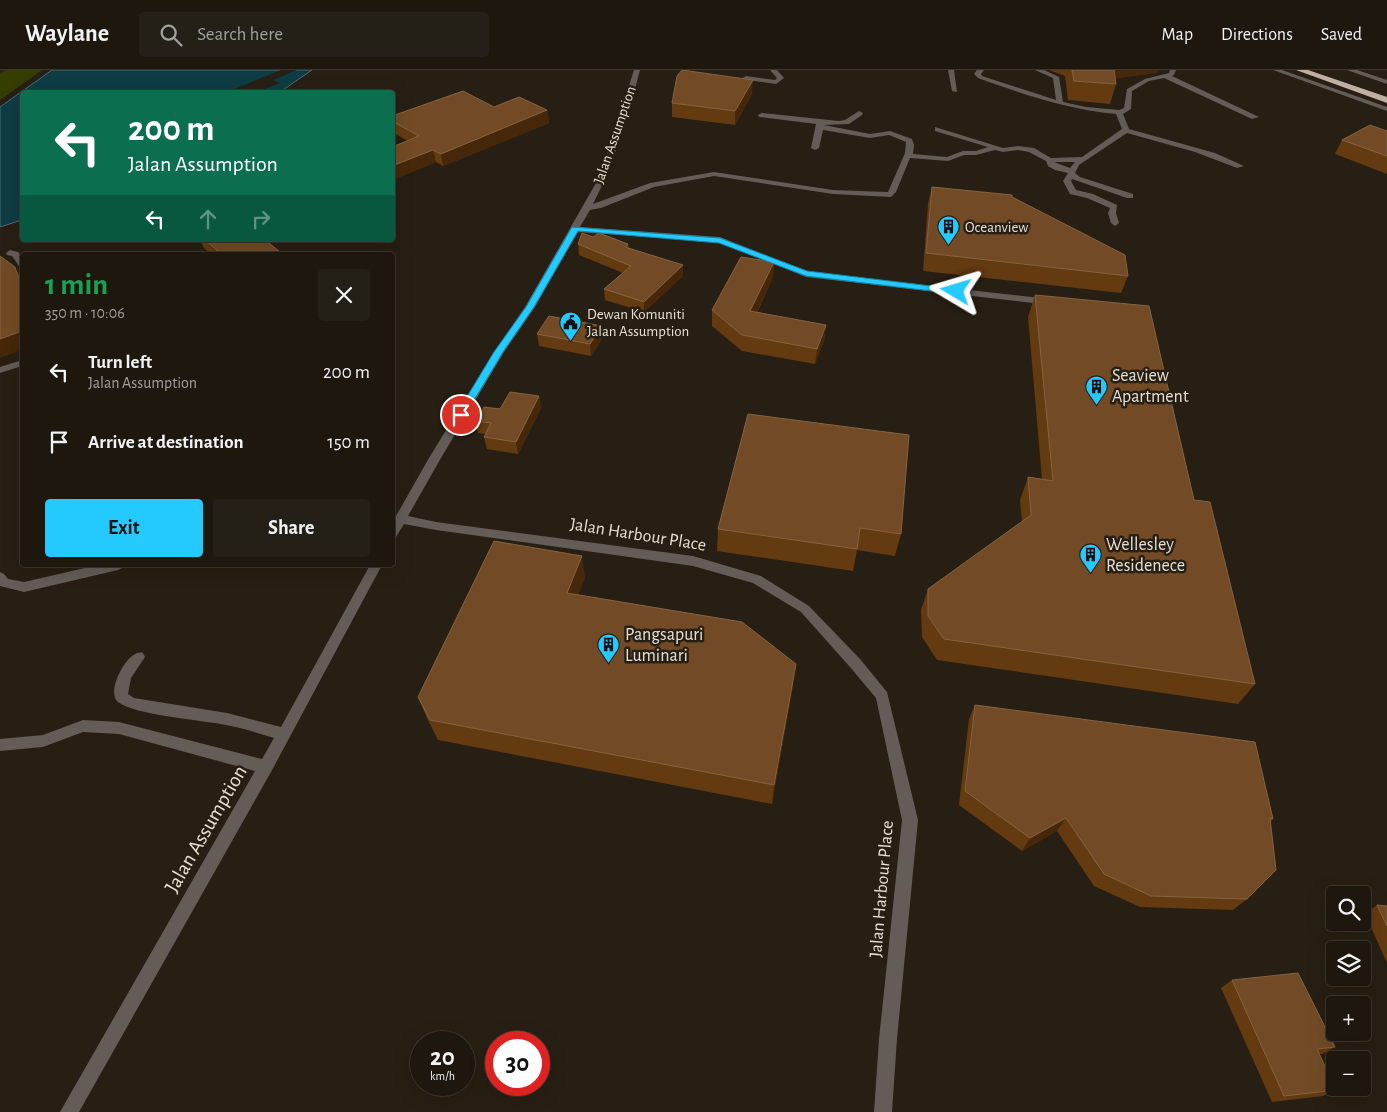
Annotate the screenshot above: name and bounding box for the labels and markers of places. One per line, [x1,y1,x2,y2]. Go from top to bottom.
building icon: Oceanview [937,215,961,246]
place label: Oceanview [965,220,1028,235]
place label: Dewan Komuniti Jalan Assumption [587,307,689,339]
public building icon: Dewan Komuniti Jalan Assumption [559,311,583,342]
place label: Seaview Apartment [1112,367,1189,406]
building icon: Seaview Apartment [1084,374,1108,405]
pin [440,394,482,436]
place label: Wellesley Residenece [1106,536,1185,575]
building icon: Wellesley Residenece [1078,543,1102,574]
place label: Pangsapuri Luminari [625,626,703,665]
building icon: Pangsapuri Luminari [597,633,621,664]

